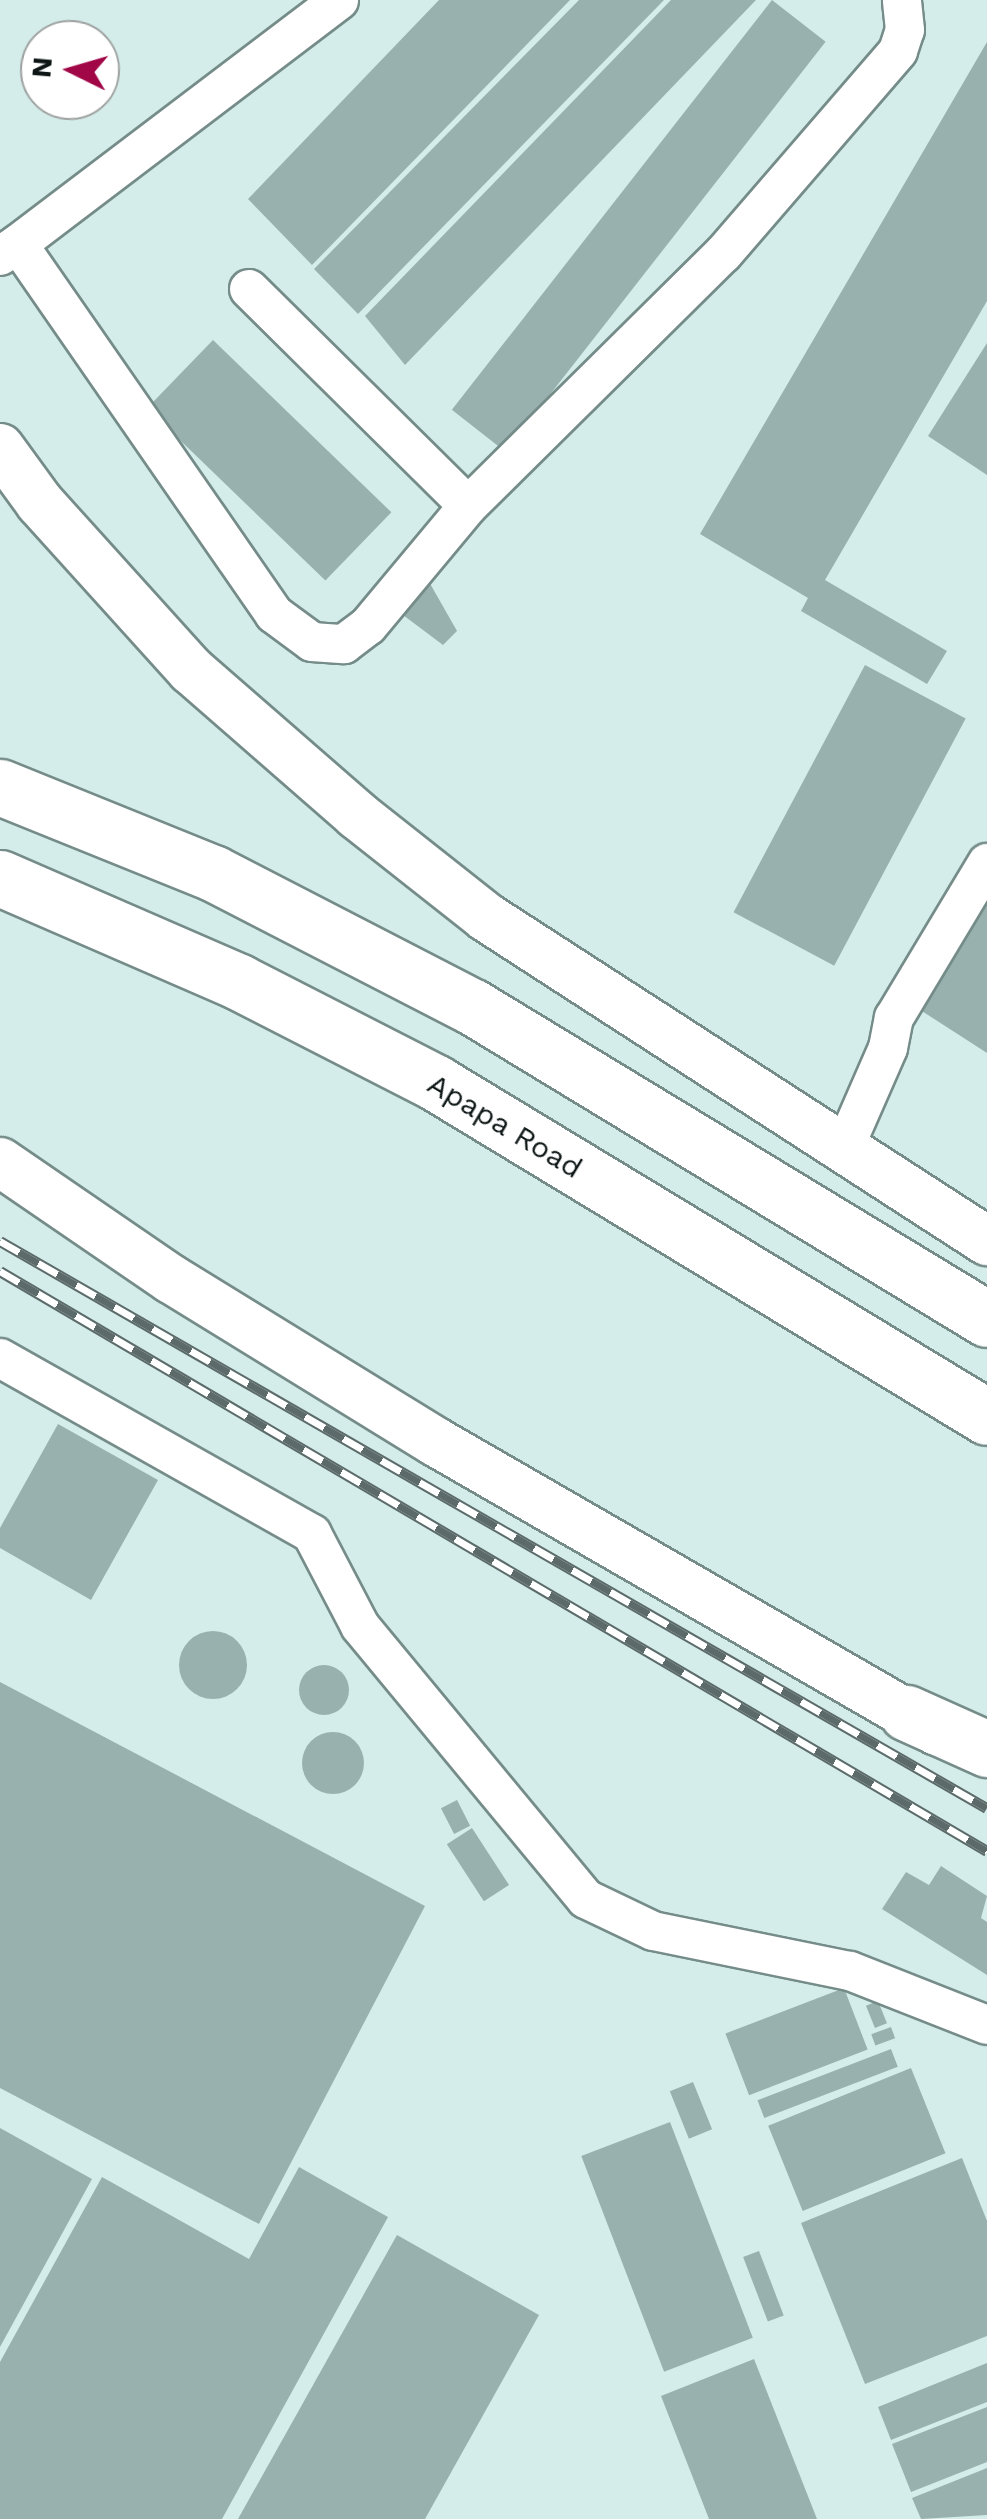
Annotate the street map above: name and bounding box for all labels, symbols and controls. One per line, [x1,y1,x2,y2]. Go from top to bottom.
north arrow [20,20,120,120]
text: N [24,56,59,79]
street label: Apapa Road [421,1066,589,1186]

